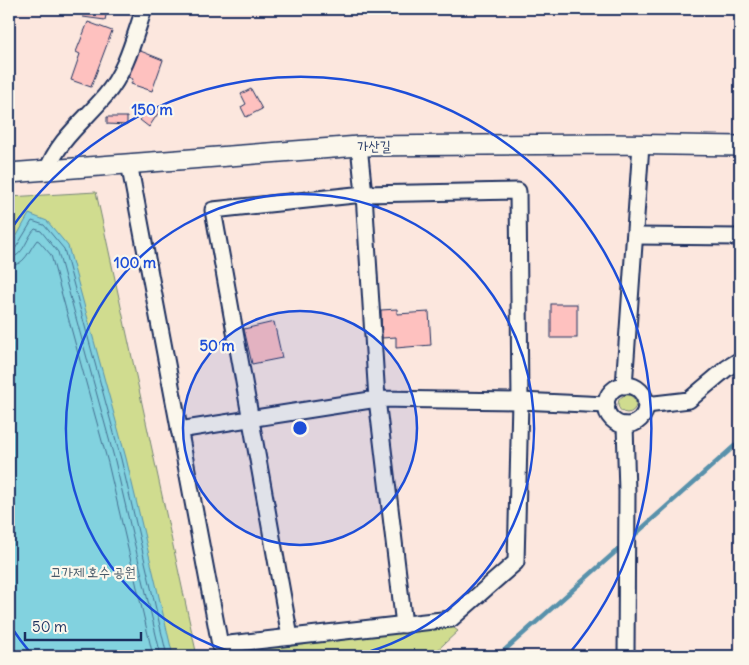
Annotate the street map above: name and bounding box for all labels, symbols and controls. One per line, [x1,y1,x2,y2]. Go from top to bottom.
text: 150 m [131,100,173,119]
street label: 가산길 [357,137,392,155]
text: 100 m [114,253,156,272]
text: 50 m [199,336,235,355]
centre of rings [291,419,309,437]
park label: 고가제 호수 공원 [50,563,136,581]
scale bar [25,610,141,642]
text: 50 m [32,617,67,636]

